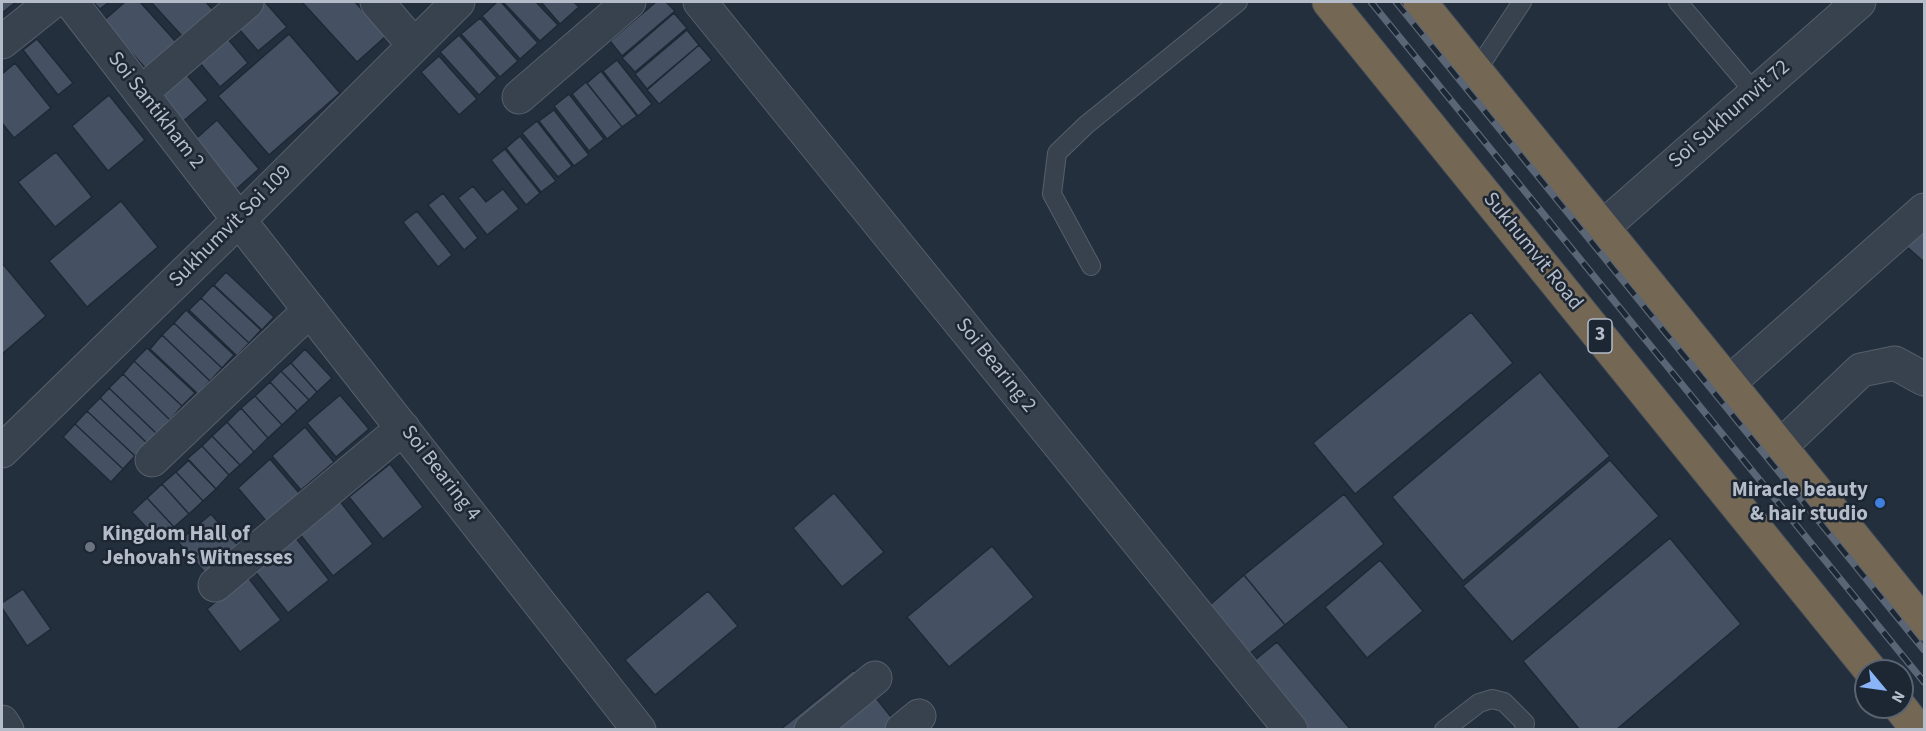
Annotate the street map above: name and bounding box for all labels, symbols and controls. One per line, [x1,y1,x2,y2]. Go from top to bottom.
street label: Soi Santikham 2 [101,47,209,175]
street label: Soi Sukhumvit 72 [1664,55,1796,175]
street label: Sukhumvit Soi 109 [165,161,297,293]
street label: Sukhumvit Road [1477,188,1587,316]
street label: Soi Bearing 2 [949,314,1041,418]
road number: 3 [1588,319,1612,353]
street label: Soi Bearing 4 [395,421,485,527]
place label: Miracle beauty & hair studio [1732,478,1868,528]
marker: Miracle beauty & hair studio [1873,496,1887,510]
place label: Kingdom Hall of Jehovah's Witnesses [102,522,293,572]
marker: Kingdom Hall of Jehovah's Witnesses [83,540,97,554]
north arrow [1854,659,1914,719]
text: N [1886,687,1910,707]

